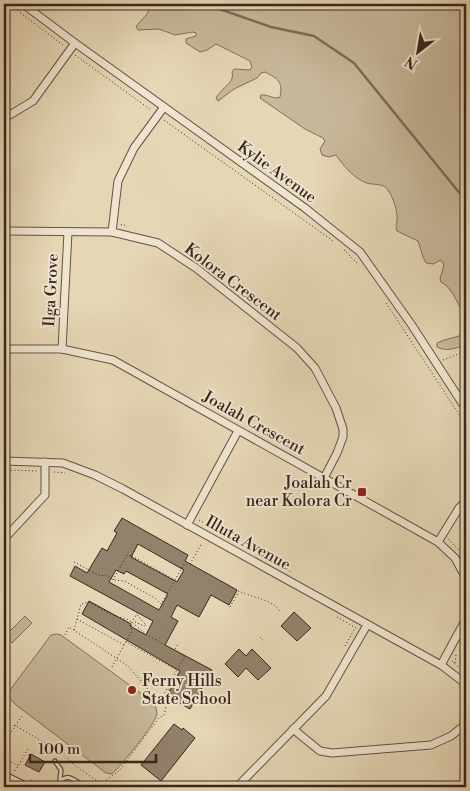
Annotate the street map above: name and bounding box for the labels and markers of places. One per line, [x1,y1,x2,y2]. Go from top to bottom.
place label: Joalah Cr near Kolora Cr [246,473,352,511]
marker: Joalah Cr near Kolora Cr [356,486,368,498]
place label: Ferny Hills State School [142,671,232,709]
marker: Ferny Hills State School [126,684,138,696]

